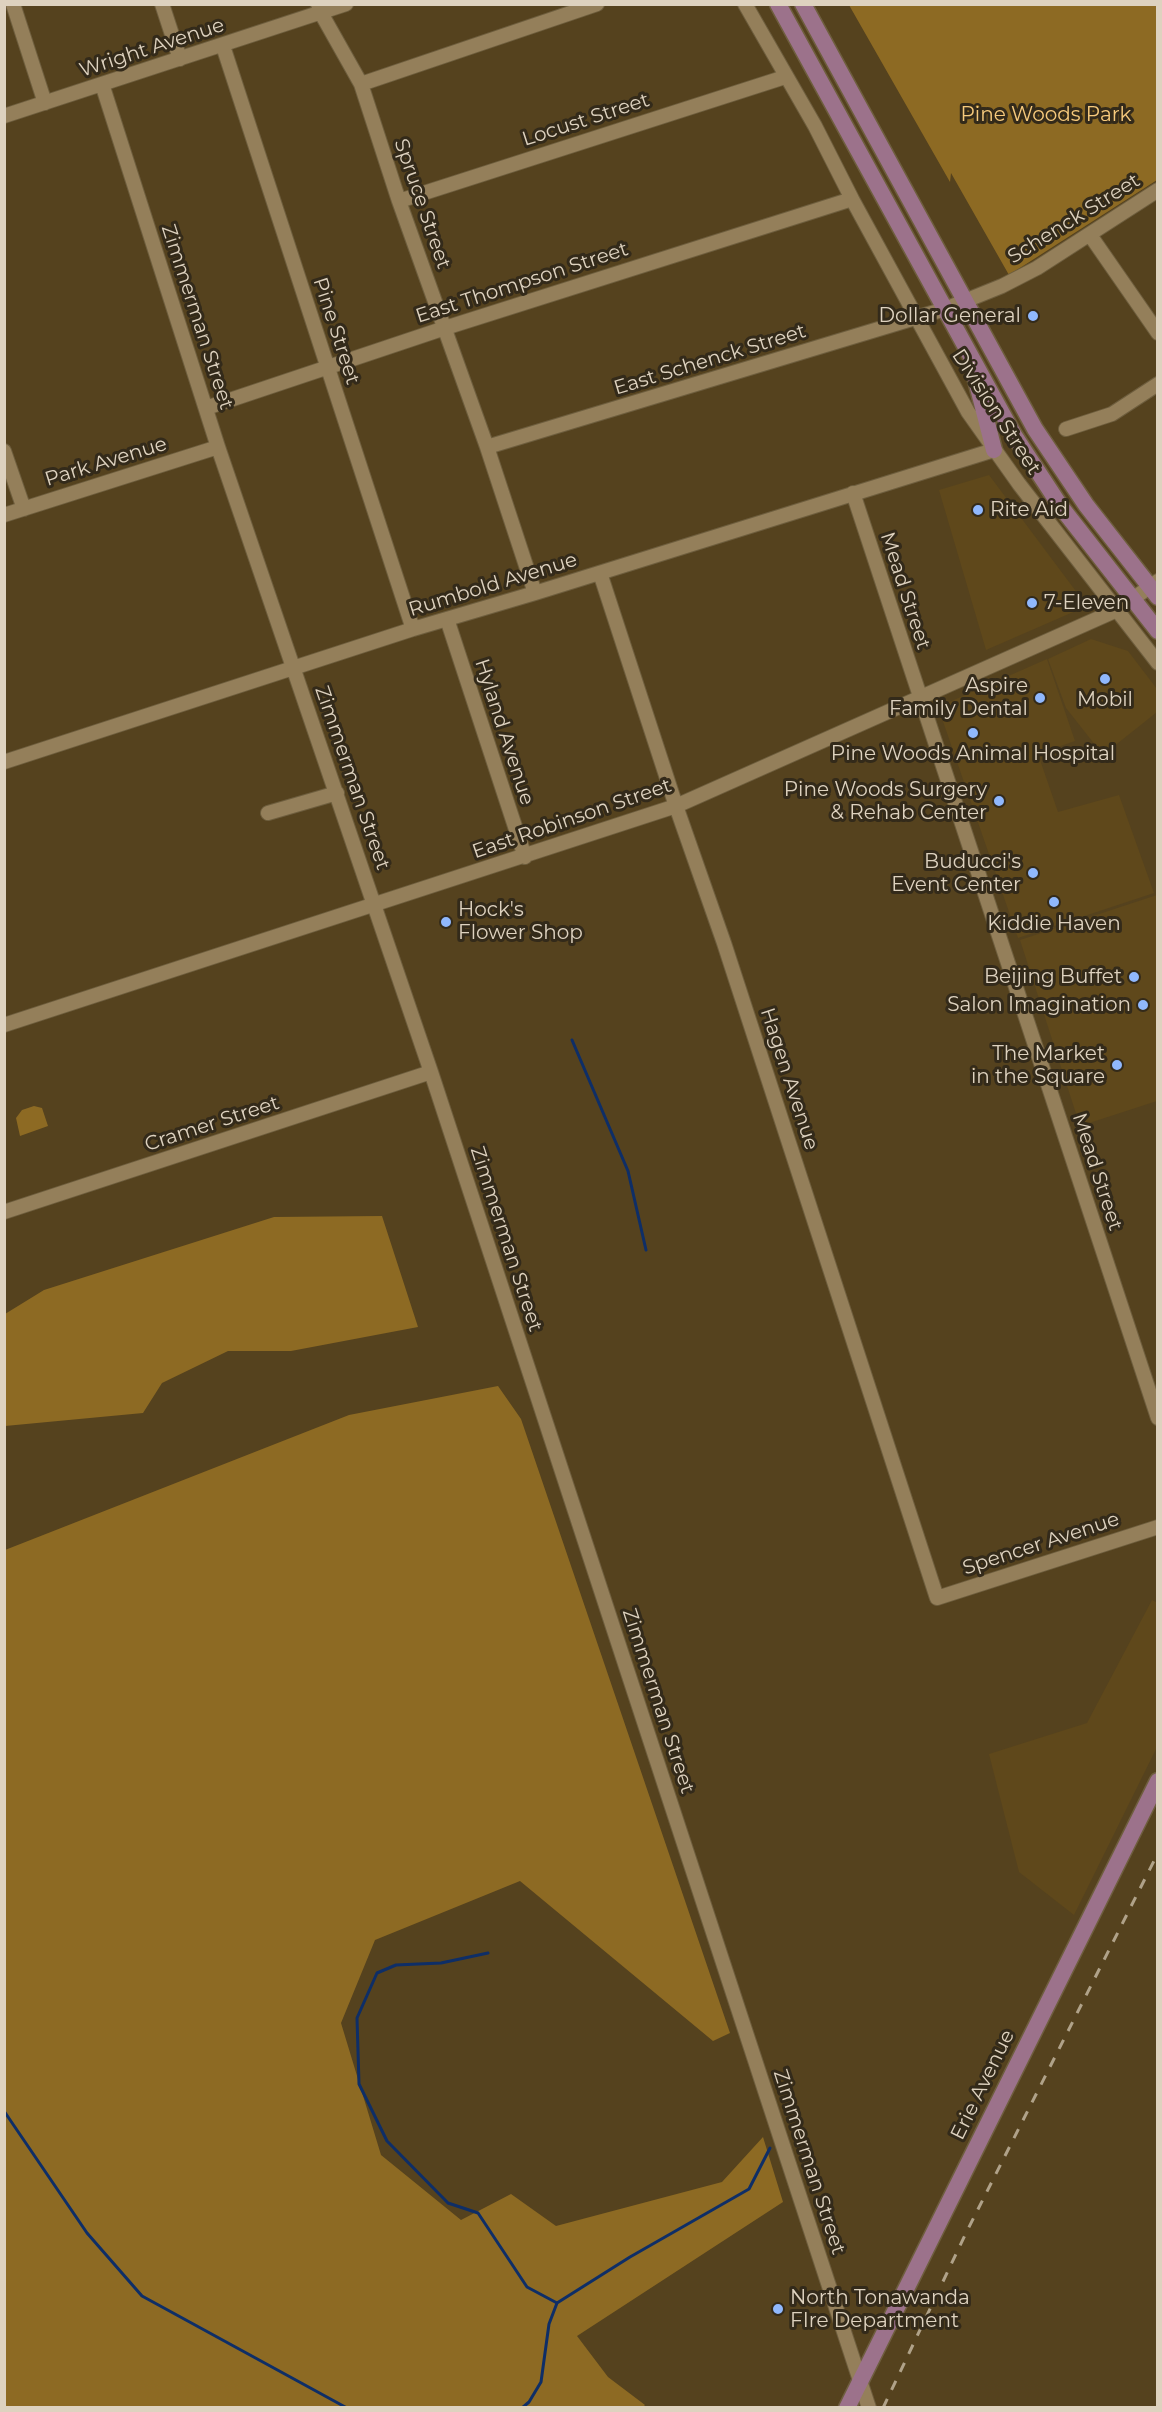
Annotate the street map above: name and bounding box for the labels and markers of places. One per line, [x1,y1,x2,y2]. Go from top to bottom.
place label: Dollar General [879,304,1021,328]
marker: Dollar General [1026,309,1040,323]
place label: Rite Aid [990,498,1068,522]
marker: Rite Aid [971,503,985,517]
place label: 7-Eleven [1044,591,1129,615]
marker: 7-Eleven [1025,596,1039,610]
marker: Mobil [1098,672,1112,686]
place label: Aspire Family Dental [889,674,1028,721]
place label: Mobil [1077,688,1133,712]
marker: Aspire Family Dental [1033,691,1047,705]
marker: Pine Woods Animal Hospital [966,726,980,740]
place label: Pine Woods Animal Hospital [831,742,1115,766]
place label: Pine Woods Surgery & Rehab Center [784,778,987,825]
marker: Pine Woods Surgery & Rehab Center [992,794,1006,808]
place label: Buducci's Event Center [891,850,1021,897]
marker: Buducci's Event Center [1026,866,1040,880]
marker: Kiddie Haven [1047,895,1061,909]
place label: Hock's Flower Shop [458,898,583,945]
place label: Kiddie Haven [987,912,1121,936]
marker: Hock's Flower Shop [439,915,453,929]
place label: Beijing Buffet [984,965,1122,989]
marker: Beijing Buffet [1127,970,1141,984]
place label: Salon Imagination [947,993,1131,1017]
marker: Salon Imagination [1136,998,1150,1012]
place label: The Market in the Square [971,1042,1105,1089]
marker: The Market in the Square [1110,1058,1124,1072]
place label: North Tonawanda FIre Department [790,2286,970,2333]
marker: North Tonawanda FIre Department [771,2302,785,2316]

